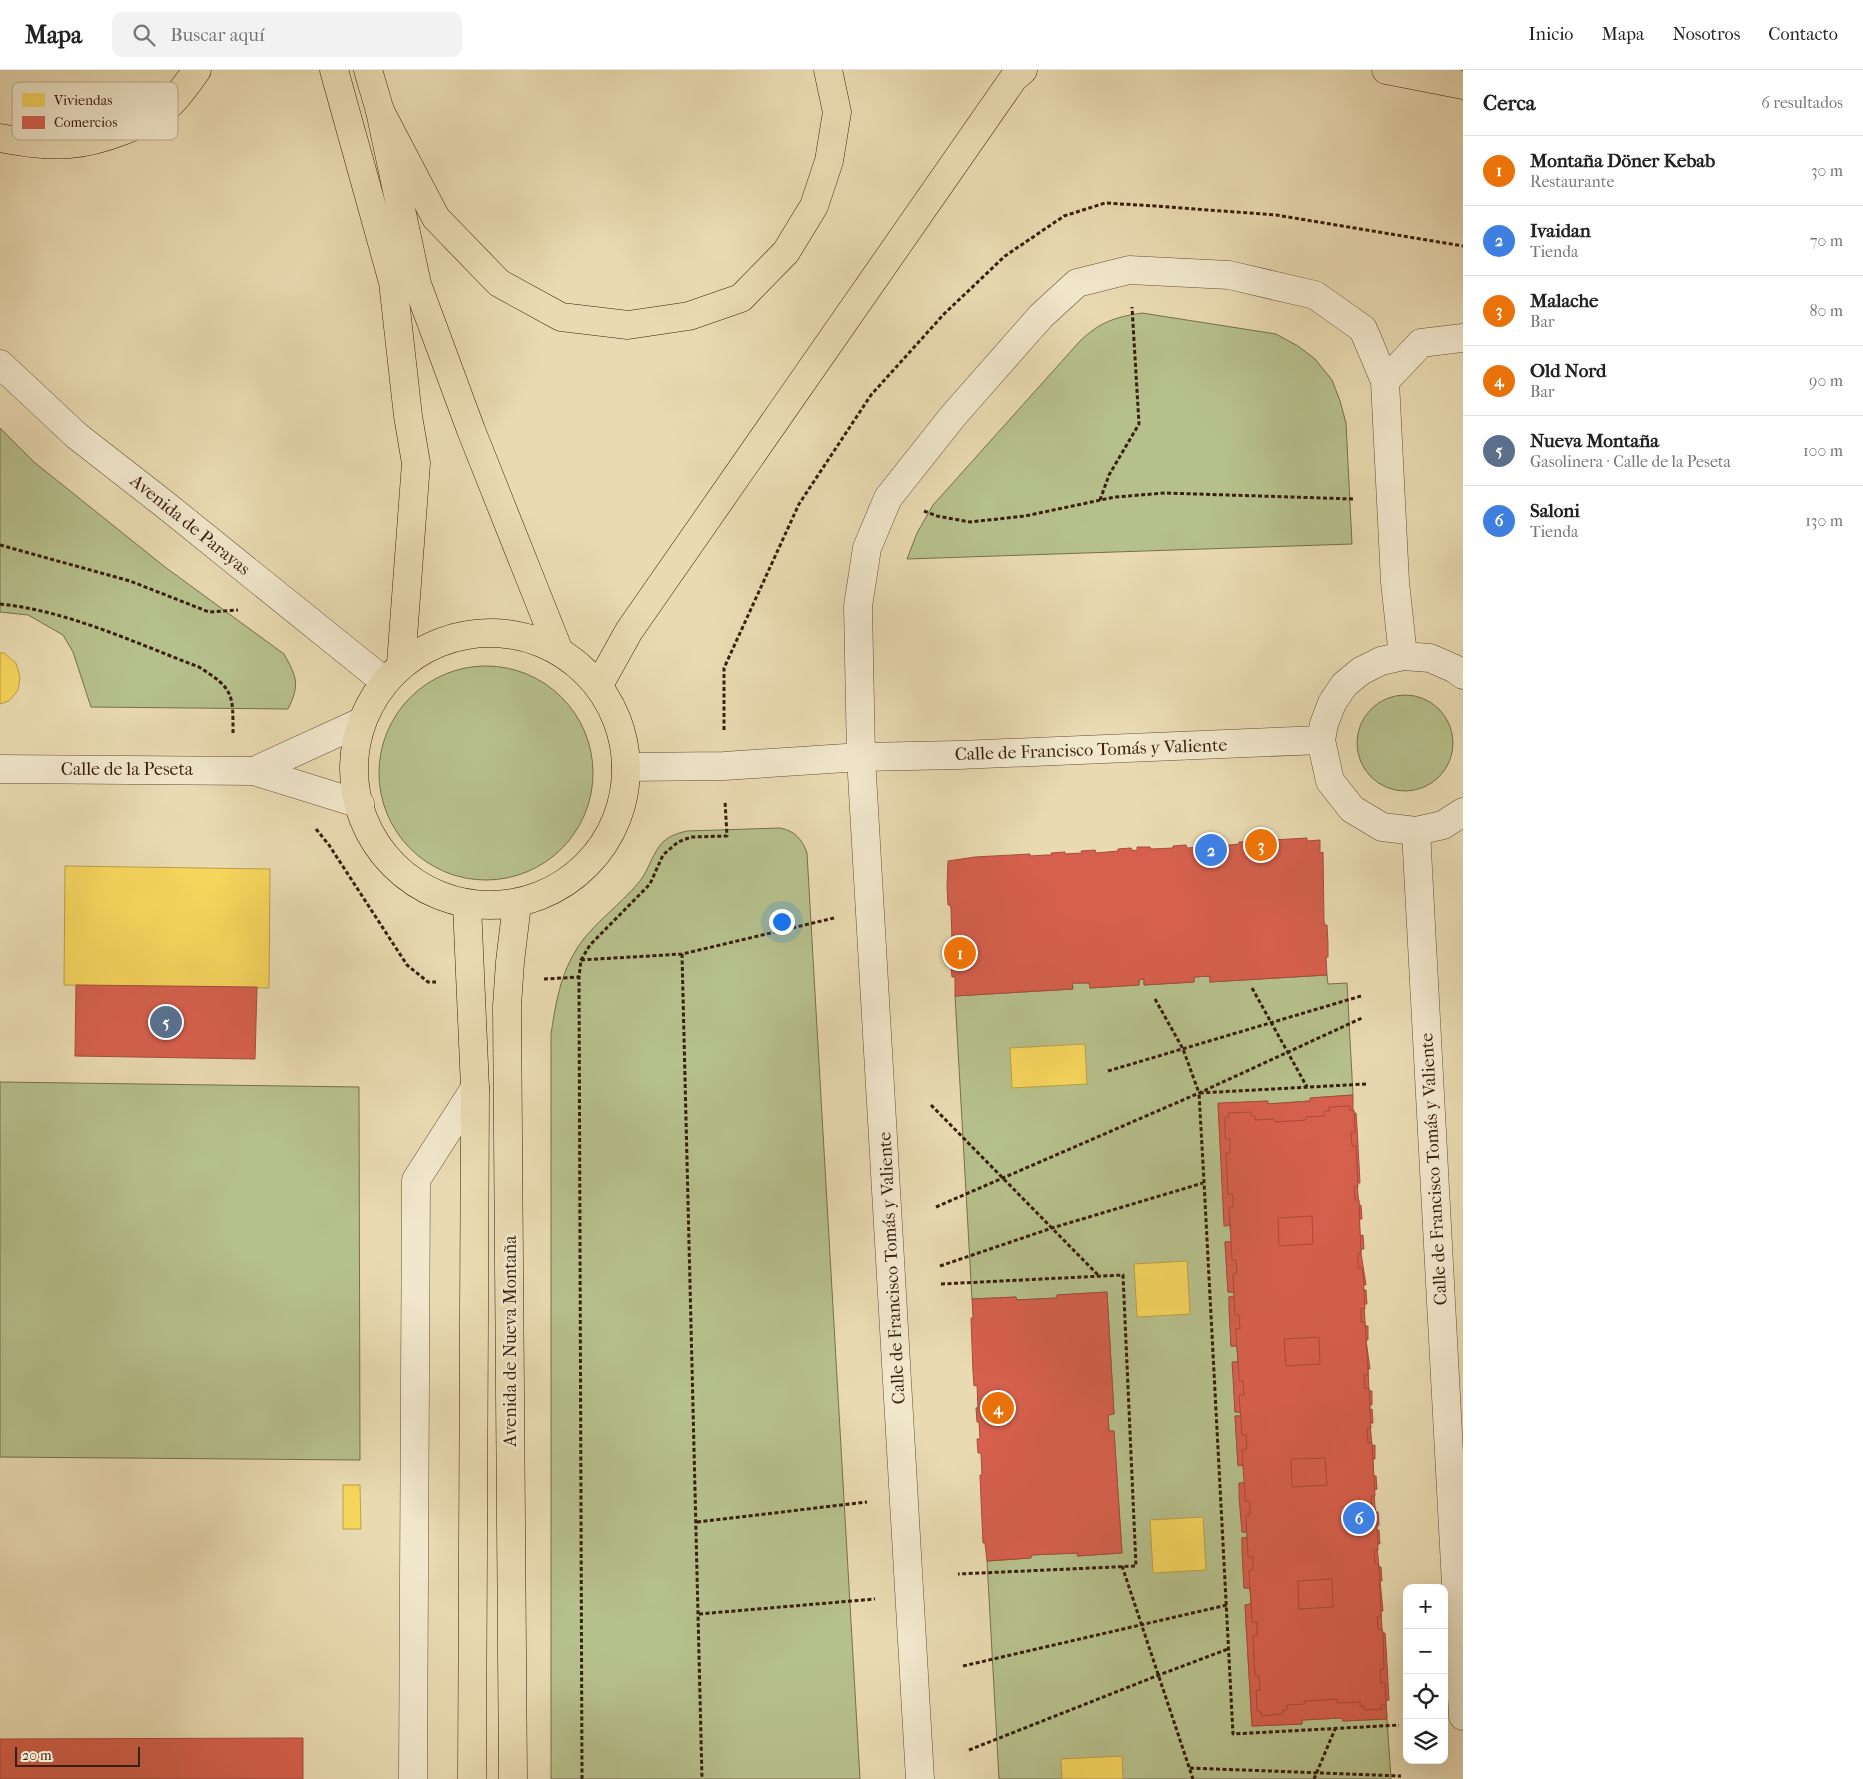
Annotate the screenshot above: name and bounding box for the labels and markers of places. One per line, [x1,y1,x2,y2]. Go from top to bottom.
pin: 3 [1245,826,1277,864]
pin: 2 [1195,831,1227,869]
pin: 1 [944,934,976,972]
pin: 5 [150,1003,182,1041]
pin: 4 [982,1389,1014,1427]
pin: 6 [1343,1499,1375,1537]

